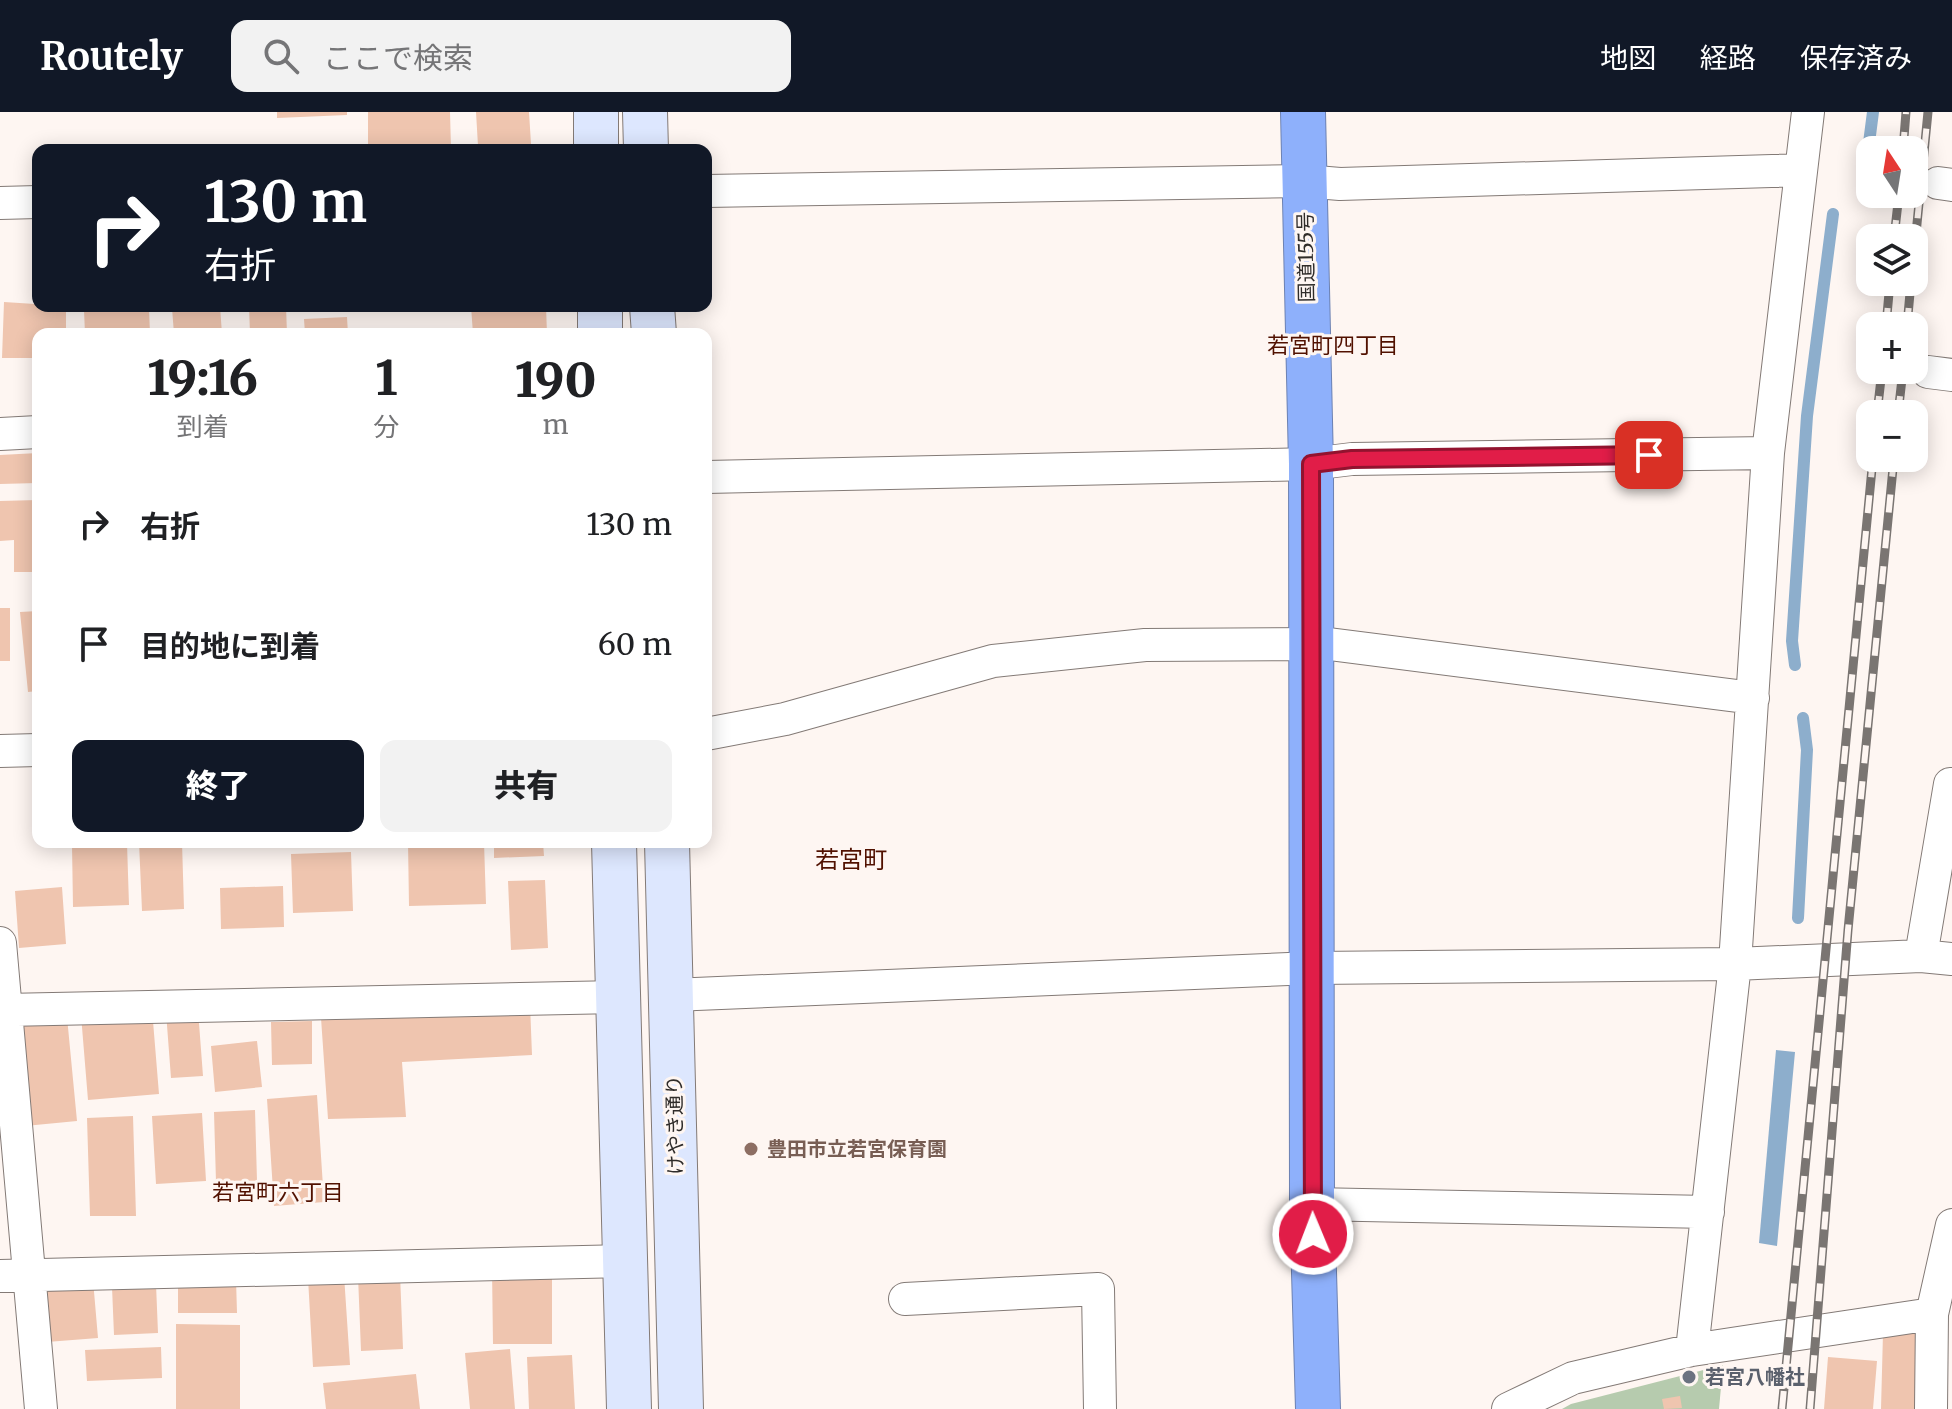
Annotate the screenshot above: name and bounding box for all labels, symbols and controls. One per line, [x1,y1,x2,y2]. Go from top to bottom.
search box [231,20,791,92]
text: Routely [40,33,183,80]
icon: search [259,34,303,78]
text: ここで検索 [323,39,473,77]
text: 地図 [1600,40,1656,76]
text: 経路 [1700,40,1756,76]
text: 保存済み [1800,40,1912,76]
north arrow [1856,136,1928,208]
map controls [1856,136,1928,472]
text: 130 m [204,167,367,237]
icon: right [72,176,176,280]
street label: 国道155号 [1292,211,1319,303]
button: layers [1856,224,1928,296]
text: 右折 [204,243,276,288]
button: + [1856,312,1928,384]
district label: 若宮町四丁目 [1267,331,1399,359]
text: 19:16 [147,348,258,408]
text: 1 [375,348,398,408]
text: 190 [515,350,597,410]
button: − [1856,400,1928,472]
text: m [543,408,569,441]
text: 到着 [177,410,229,443]
text: 分 [373,410,399,443]
pin [1615,421,1683,489]
icon: arrive [1627,433,1671,477]
icon: right [72,502,116,546]
text: 130 m [586,505,672,543]
text: 右折 [140,507,200,545]
icon: arrive [72,622,116,666]
text: 60 m [598,625,672,663]
text: 目的地に到着 [140,627,320,665]
button: 終了 [72,740,364,832]
button: 共有 [380,740,672,832]
district label: 若宮町 [815,844,887,875]
street label: けやき通り [661,1075,688,1175]
place label: 豊田市立若宮保育園 [767,1136,947,1161]
marker: 豊田市立若宮保育園 [742,1140,760,1158]
district label: 若宮町六丁目 [212,1178,344,1206]
position arrow [1271,1192,1355,1276]
place label: 若宮八幡社 [1705,1364,1805,1389]
marker: 若宮八幡社 [1680,1368,1698,1386]

